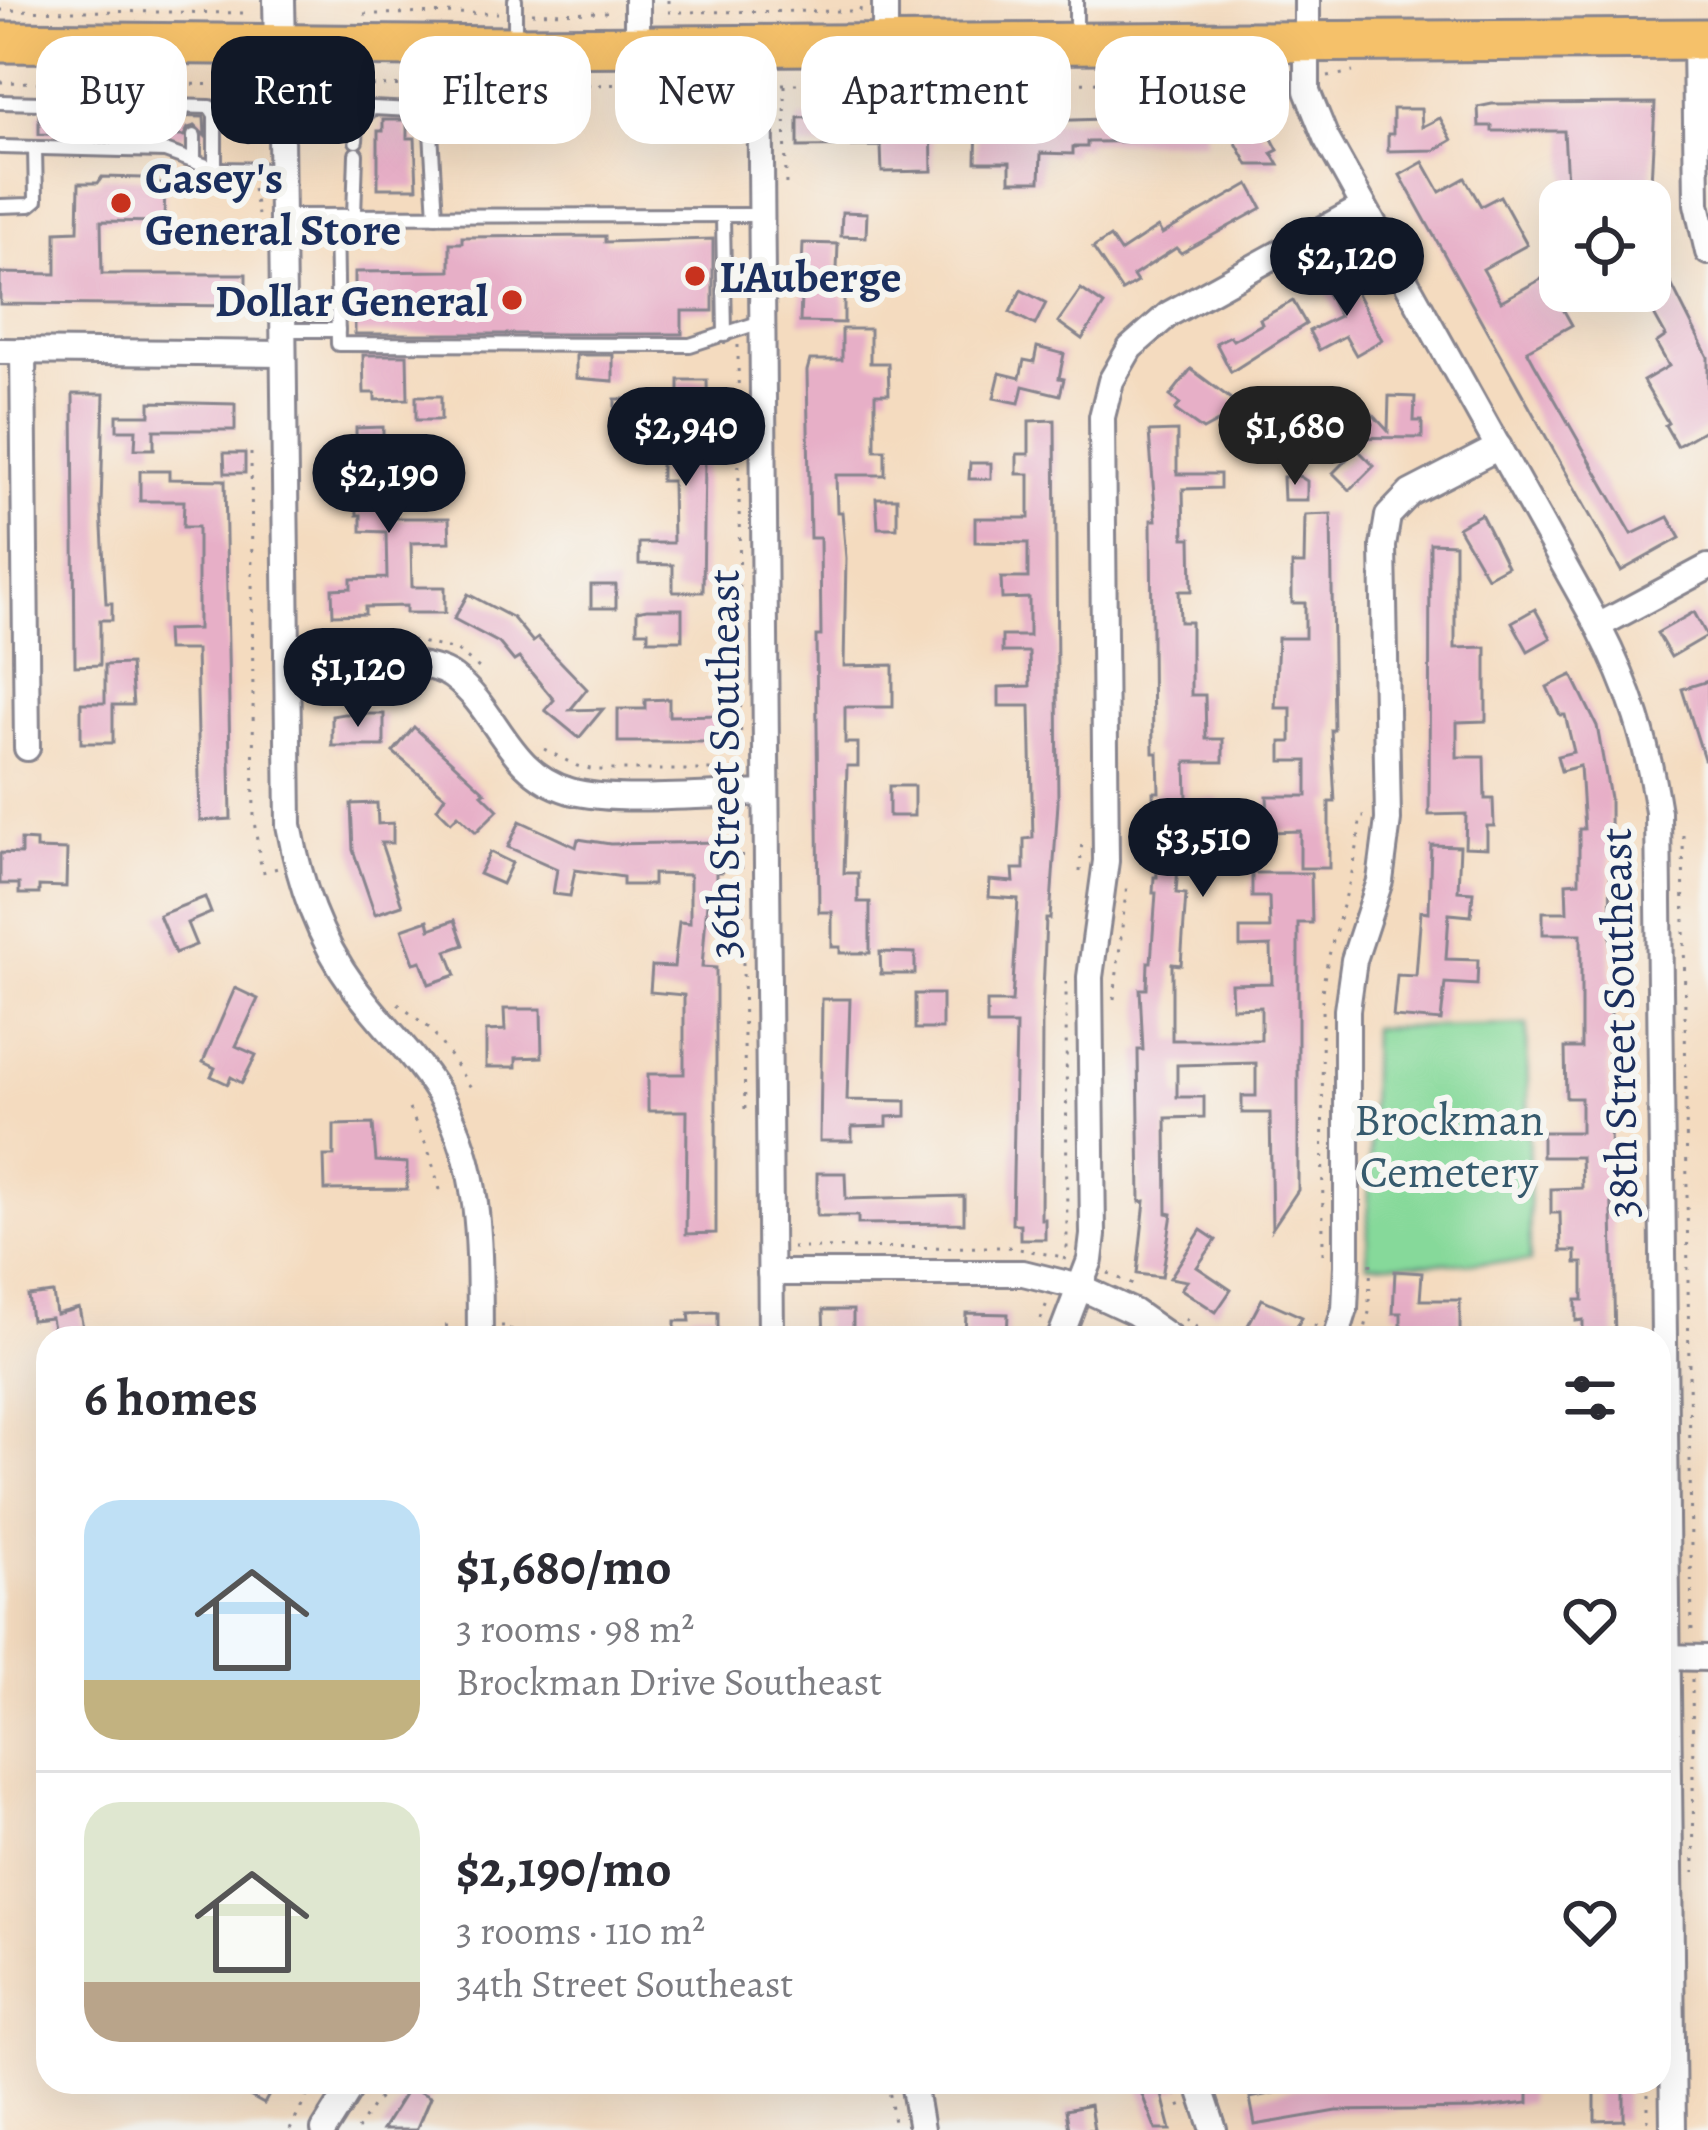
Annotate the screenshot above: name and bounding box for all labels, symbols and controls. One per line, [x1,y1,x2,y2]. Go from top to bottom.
chip: Buy [36,36,187,144]
chip: Rent [211,36,375,144]
chip: Filters [399,36,591,144]
chip: New [615,36,777,144]
chip: Apartment [801,36,1071,144]
chip: House [1095,36,1289,144]
place label: Casey's General Store [145,147,401,261]
map controls [1539,180,1671,312]
button: locate [1539,180,1671,312]
marker: Casey's General Store [108,190,134,216]
pin: $2,120 [1249,217,1445,319]
text: $2,120 [1297,229,1397,282]
place label: L'Auberge [719,246,902,308]
marker: L'Auberge [682,263,708,289]
place label: Dollar General [215,270,488,332]
marker: Dollar General [499,287,525,313]
pin: $1,680 [1197,386,1393,488]
pin: $2,940 [588,387,784,489]
text: $1,680 [1245,398,1345,451]
text: $2,940 [634,399,738,452]
pin: $2,190 [291,434,487,536]
text: $2,190 [339,446,439,499]
street label: 36th Street Southeast [693,569,755,959]
pin: $1,120 [260,628,456,730]
text: $1,120 [310,640,406,693]
pin: $3,510 [1105,798,1301,900]
text: $3,510 [1155,810,1251,863]
street label: 38th Street Southeast [1585,827,1653,1219]
park label: Brockman Cemetery [1354,1089,1544,1203]
text: 6 homes [84,1363,258,1433]
icon: filters [1557,1365,1623,1431]
text: $1,680/mo [456,1532,672,1602]
icon: home [180,1548,324,1692]
icon: heart [1557,1587,1623,1653]
text: 3 rooms · 98 m² [456,1602,694,1655]
text: Brockman Drive Southeast [456,1655,882,1708]
text: $2,190/mo [456,1834,671,1904]
icon: home [180,1850,324,1994]
icon: heart [1557,1889,1623,1955]
text: 3 rooms · 110 m² [456,1904,705,1957]
text: 34th Street Southeast [456,1957,793,2010]

